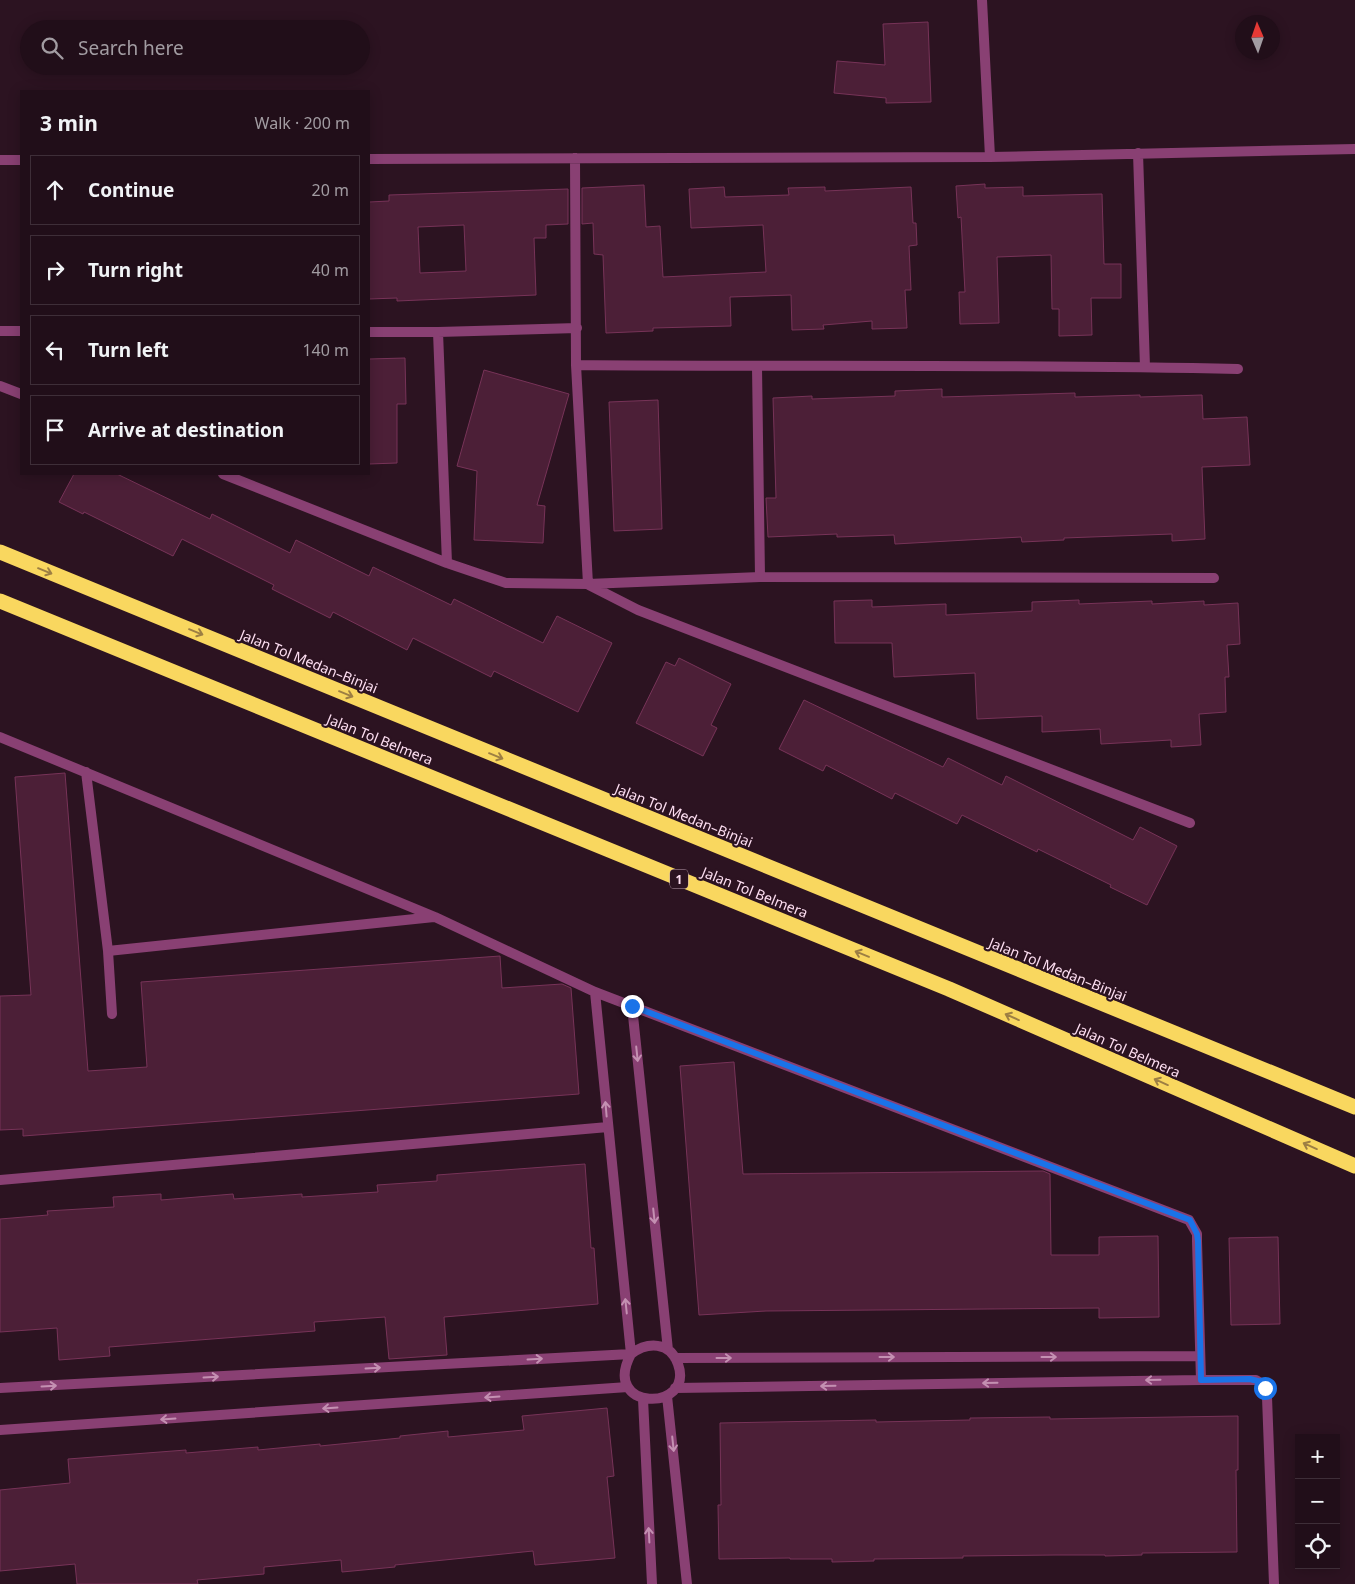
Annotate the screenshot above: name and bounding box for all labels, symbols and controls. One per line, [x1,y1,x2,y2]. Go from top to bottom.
north arrow [1235,15,1280,60]
search box [20,20,370,75]
icon: search [38,34,66,62]
text: Search here [78,35,184,61]
text: 3 min [40,109,98,137]
text: Walk · 200 m [255,112,350,134]
icon: ahead [41,176,69,204]
text: Continue [88,177,174,203]
text: 20 m [312,179,349,201]
icon: right [41,256,69,284]
text: Turn right [88,257,183,283]
text: 40 m [312,259,349,281]
icon: left [41,336,69,364]
text: Turn left [88,337,169,363]
text: 140 m [302,339,349,361]
icon: arrive [41,416,69,444]
text: Arrive at destination [88,417,284,443]
one-way arrow [37,566,52,576]
street label: Jalan Tol Medan–Binjai [235,624,381,697]
one-way arrow [188,628,203,638]
one-way arrow [338,690,353,699]
street label: Jalan Tol Belmera [322,708,436,769]
one-way arrow [488,751,503,761]
street label: Jalan Tol Medan–Binjai [610,778,756,851]
street label: Jalan Tol Belmera [697,861,811,922]
road number: 1 [670,870,688,889]
street label: Jalan Tol Medan–Binjai [984,932,1130,1005]
one-way arrow [855,948,870,957]
route end [621,995,644,1018]
one-way arrow [1005,1011,1020,1021]
street label: Jalan Tol Belmera [1071,1018,1183,1082]
one-way arrow [632,1046,642,1062]
one-way arrow [1154,1076,1169,1086]
one-way arrow [602,1102,611,1118]
one-way arrow [1303,1141,1318,1151]
one-way arrow [649,1207,659,1223]
one-way arrow [621,1298,631,1314]
one-way arrow [878,1352,894,1362]
one-way arrow [1040,1352,1057,1362]
one-way arrow [716,1353,732,1363]
one-way arrow [527,1355,543,1364]
one-way arrow [365,1364,381,1373]
one-way arrow [202,1372,219,1382]
one-way arrow [1145,1376,1161,1385]
route start [1254,1377,1277,1400]
one-way arrow [982,1378,998,1388]
one-way arrow [40,1381,56,1390]
one-way arrow [820,1381,836,1391]
one-way arrow [484,1392,500,1401]
one-way arrow [322,1403,338,1412]
one-way arrow [160,1414,176,1423]
map controls [1295,1434,1340,1569]
button: + [1295,1434,1340,1479]
one-way arrow [668,1436,677,1452]
button: − [1295,1479,1340,1524]
button: locate [1295,1524,1340,1569]
one-way arrow [645,1528,654,1544]

